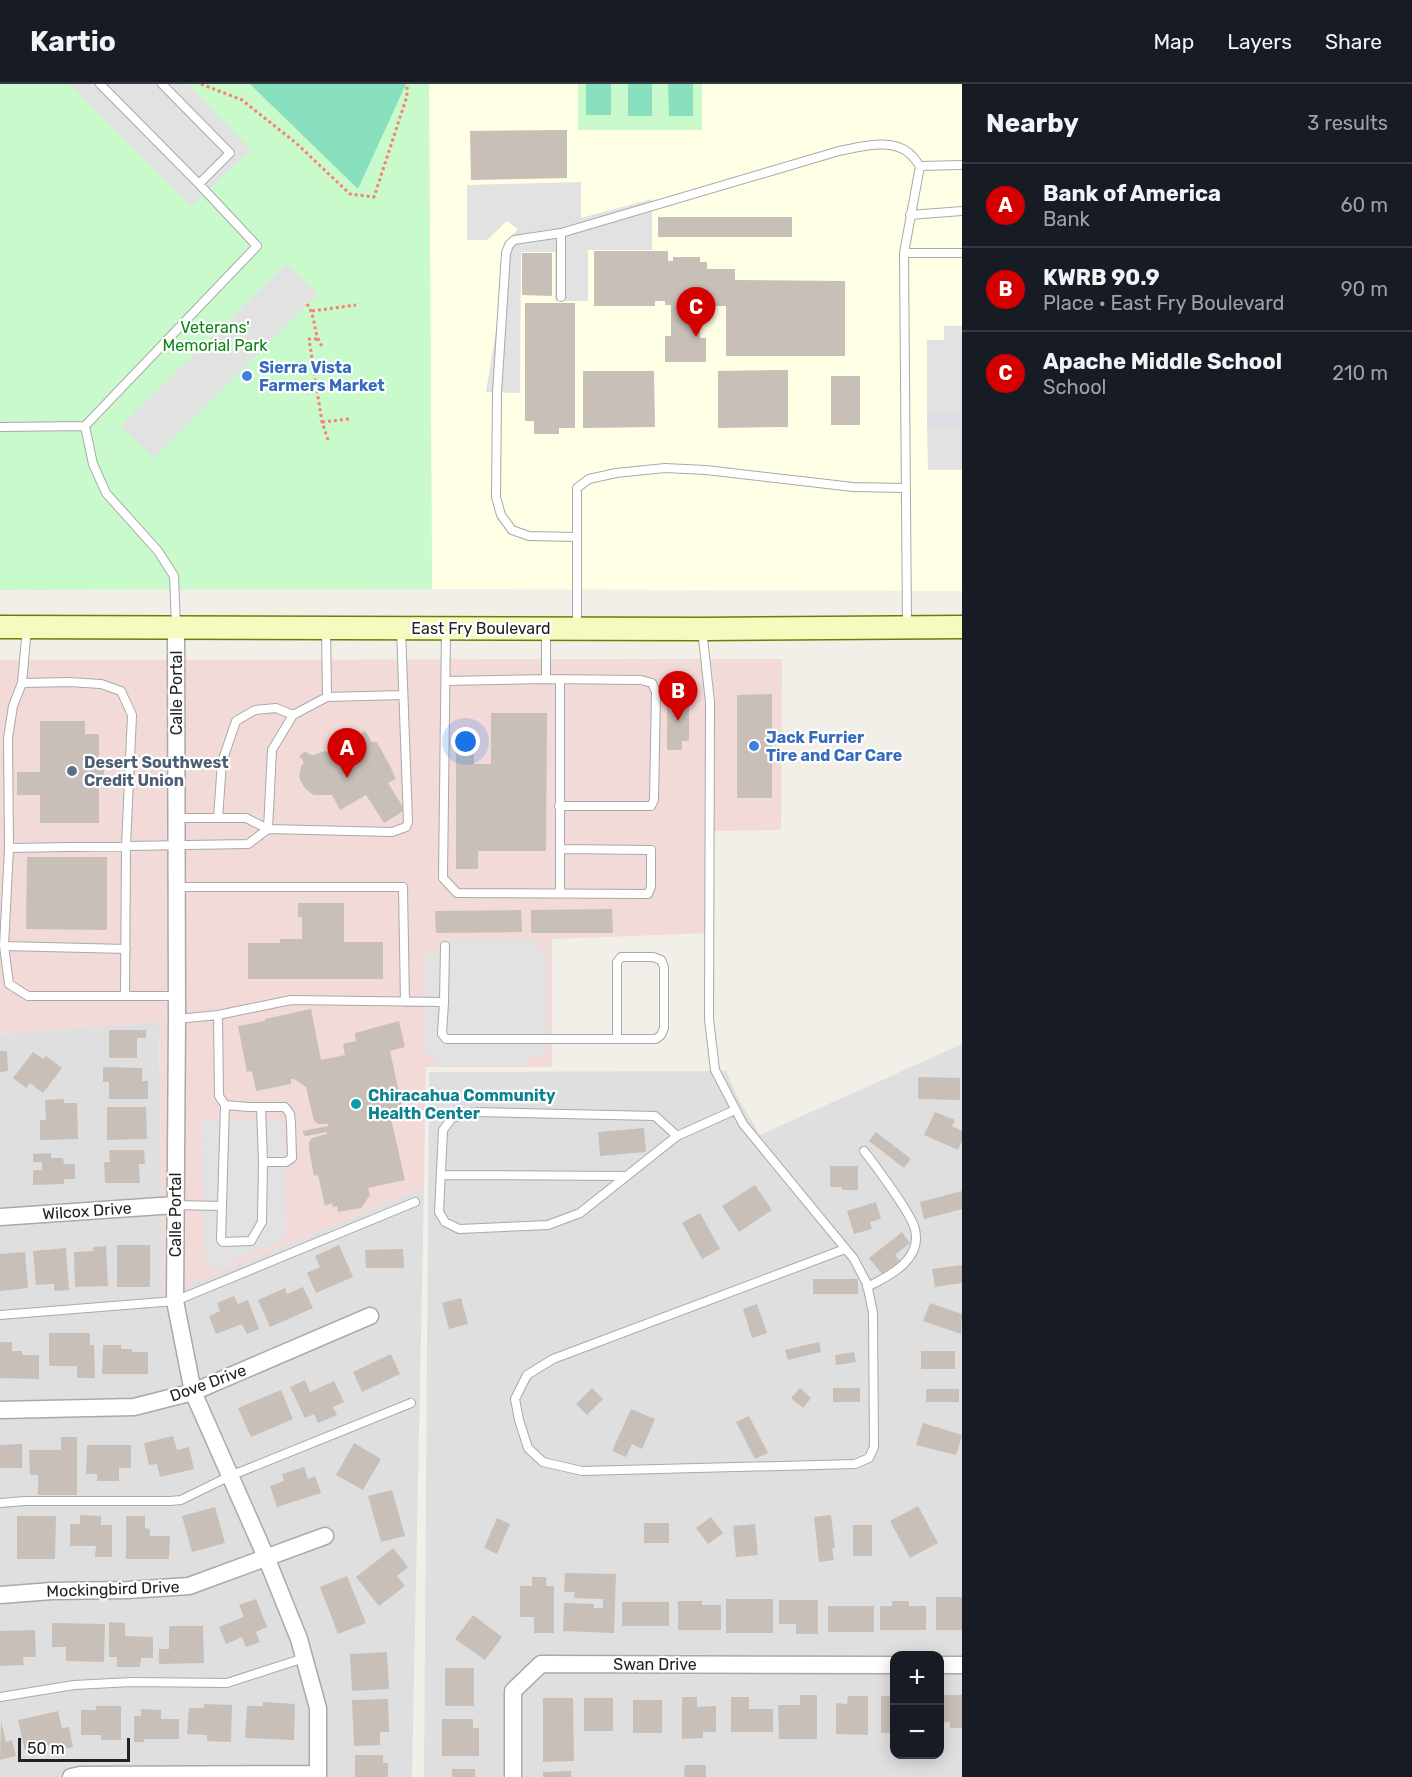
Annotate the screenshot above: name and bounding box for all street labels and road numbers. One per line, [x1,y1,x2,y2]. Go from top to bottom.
street label: East Fry Boulevard [411,619,551,638]
street label: Calle Portal [167,651,186,735]
street label: Calle Portal [166,1173,185,1257]
street label: Wilcox Drive [42,1198,132,1224]
street label: Dove Drive [167,1360,249,1406]
street label: Mockingbird Drive [46,1577,180,1601]
street label: Swan Drive [613,1655,697,1674]

